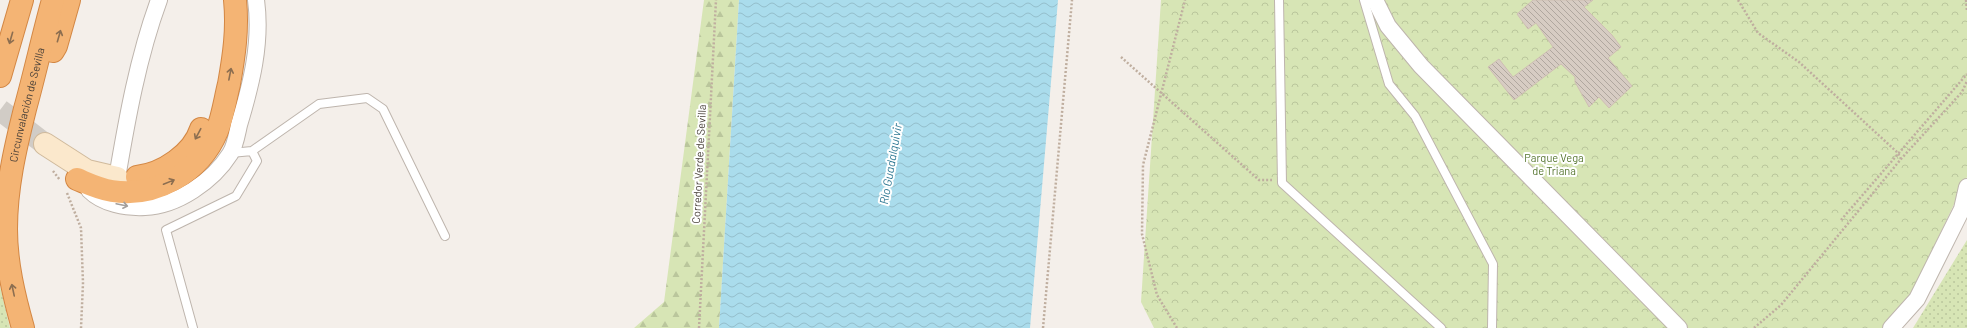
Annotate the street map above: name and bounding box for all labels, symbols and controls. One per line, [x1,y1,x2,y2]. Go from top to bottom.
one-way arrow [56,30,63,43]
one-way arrow [7,31,14,44]
street label: Circunvalación de Sevilla [6,46,46,163]
one-way arrow [227,68,235,81]
street label: Corredor Verde de Sevilla [689,104,708,224]
water label: Río Guadalquivir [876,122,904,205]
one-way arrow [194,127,201,139]
park label: Parque Vega de Triana [1524,151,1584,177]
one-way arrow [163,178,175,186]
one-way arrow [115,202,128,210]
one-way arrow [9,284,17,297]

